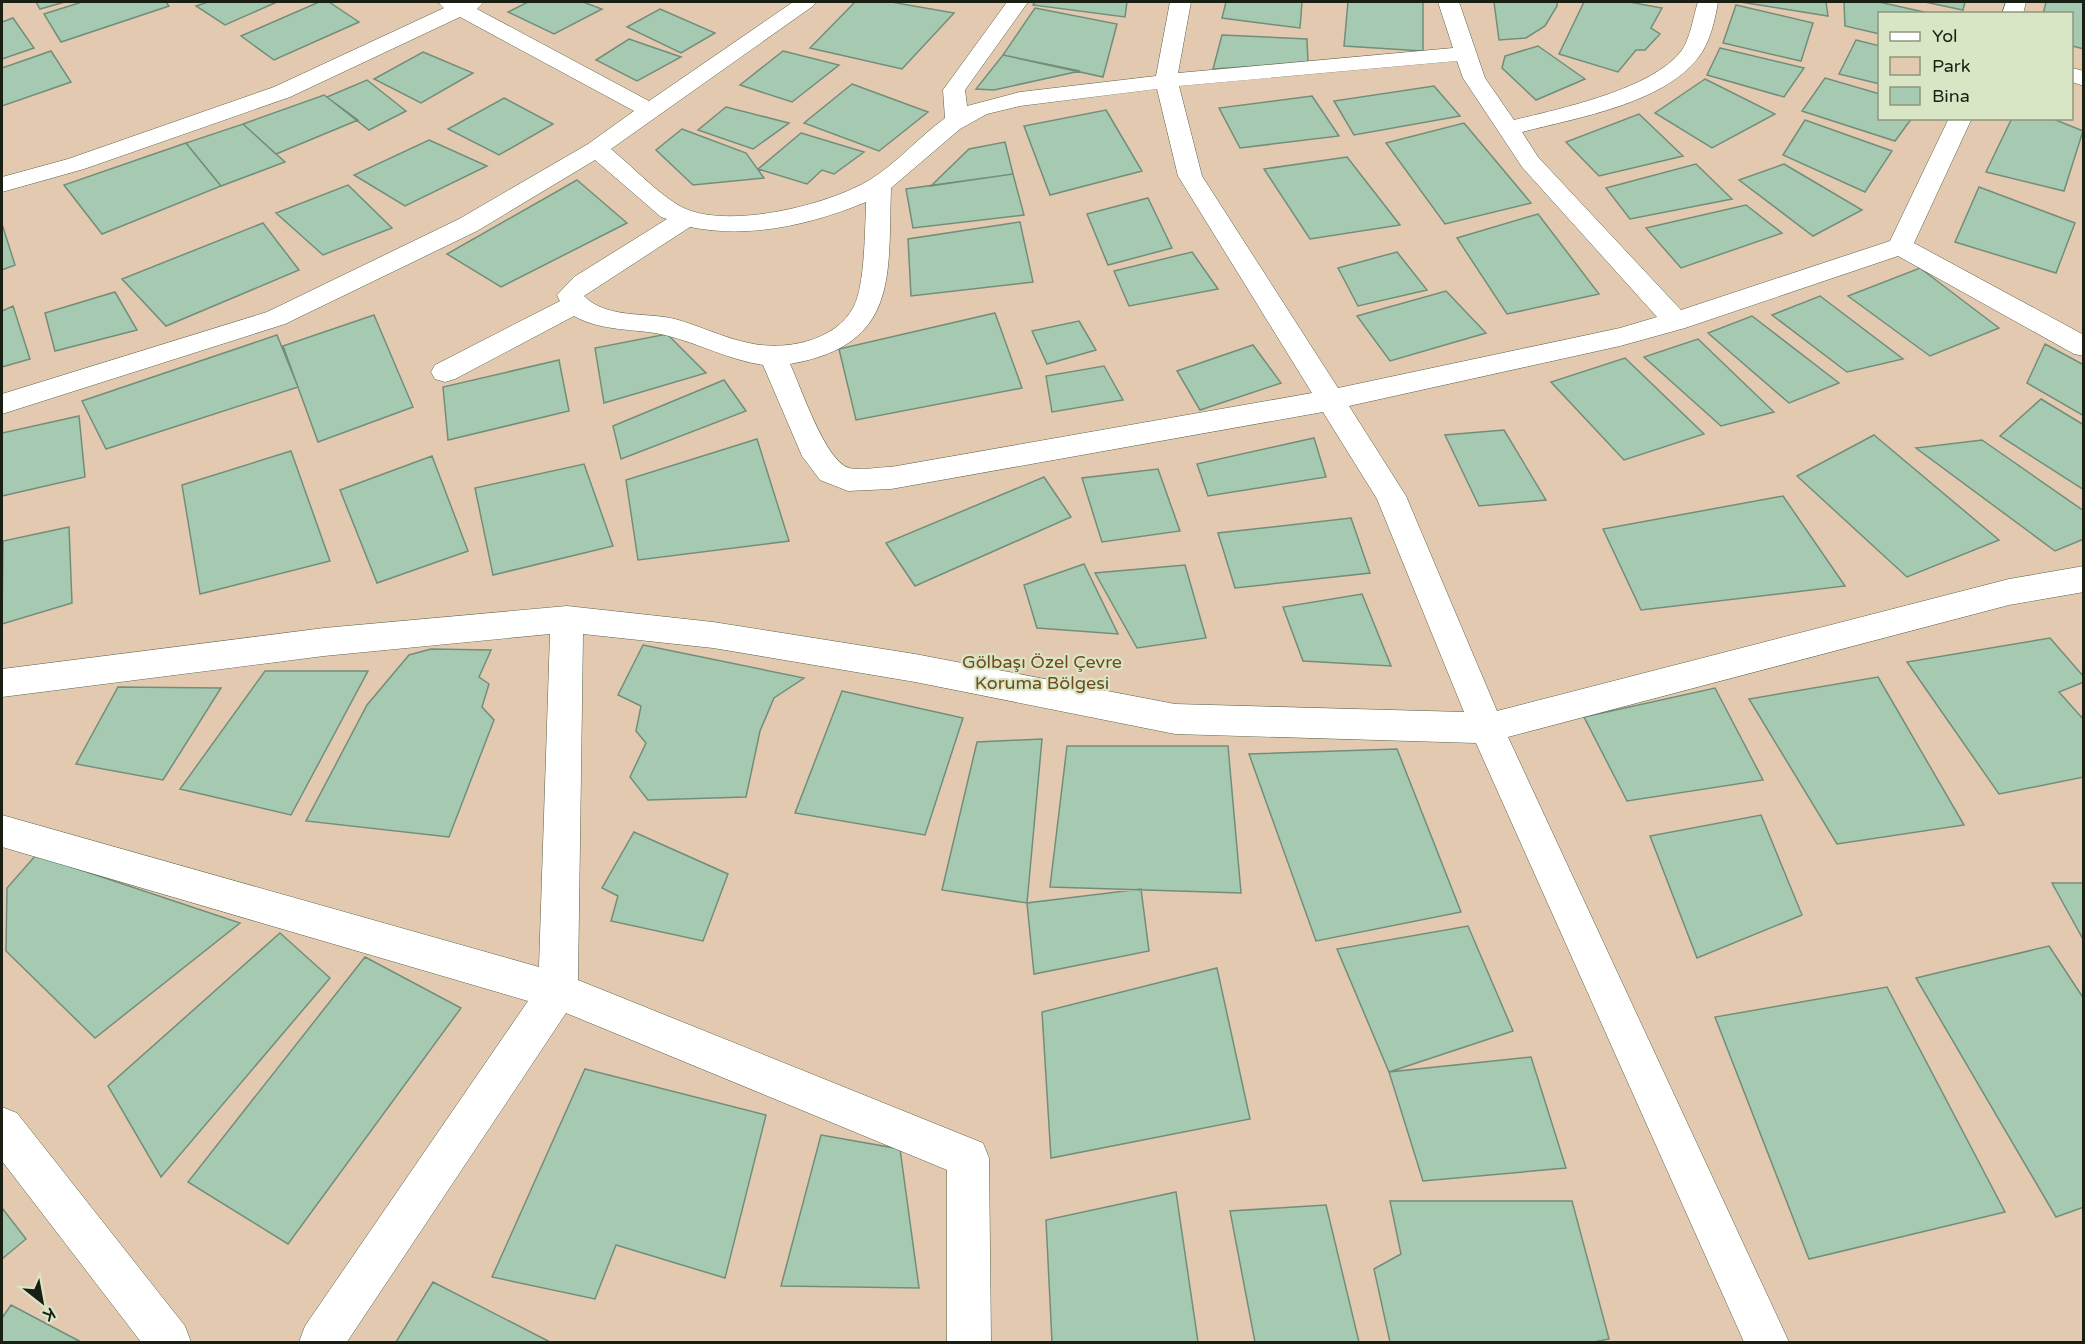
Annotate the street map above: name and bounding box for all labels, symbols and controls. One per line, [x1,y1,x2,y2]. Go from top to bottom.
legend [1878,12,2073,120]
text: Yol [1932,25,1958,47]
text: Park [1932,55,1971,77]
text: Bina [1932,85,1970,107]
park label: Gölbaşı Özel Çevre Koruma Bölgesi [962,651,1122,694]
north arrow [12,1272,72,1332]
text: K [39,1303,59,1325]

